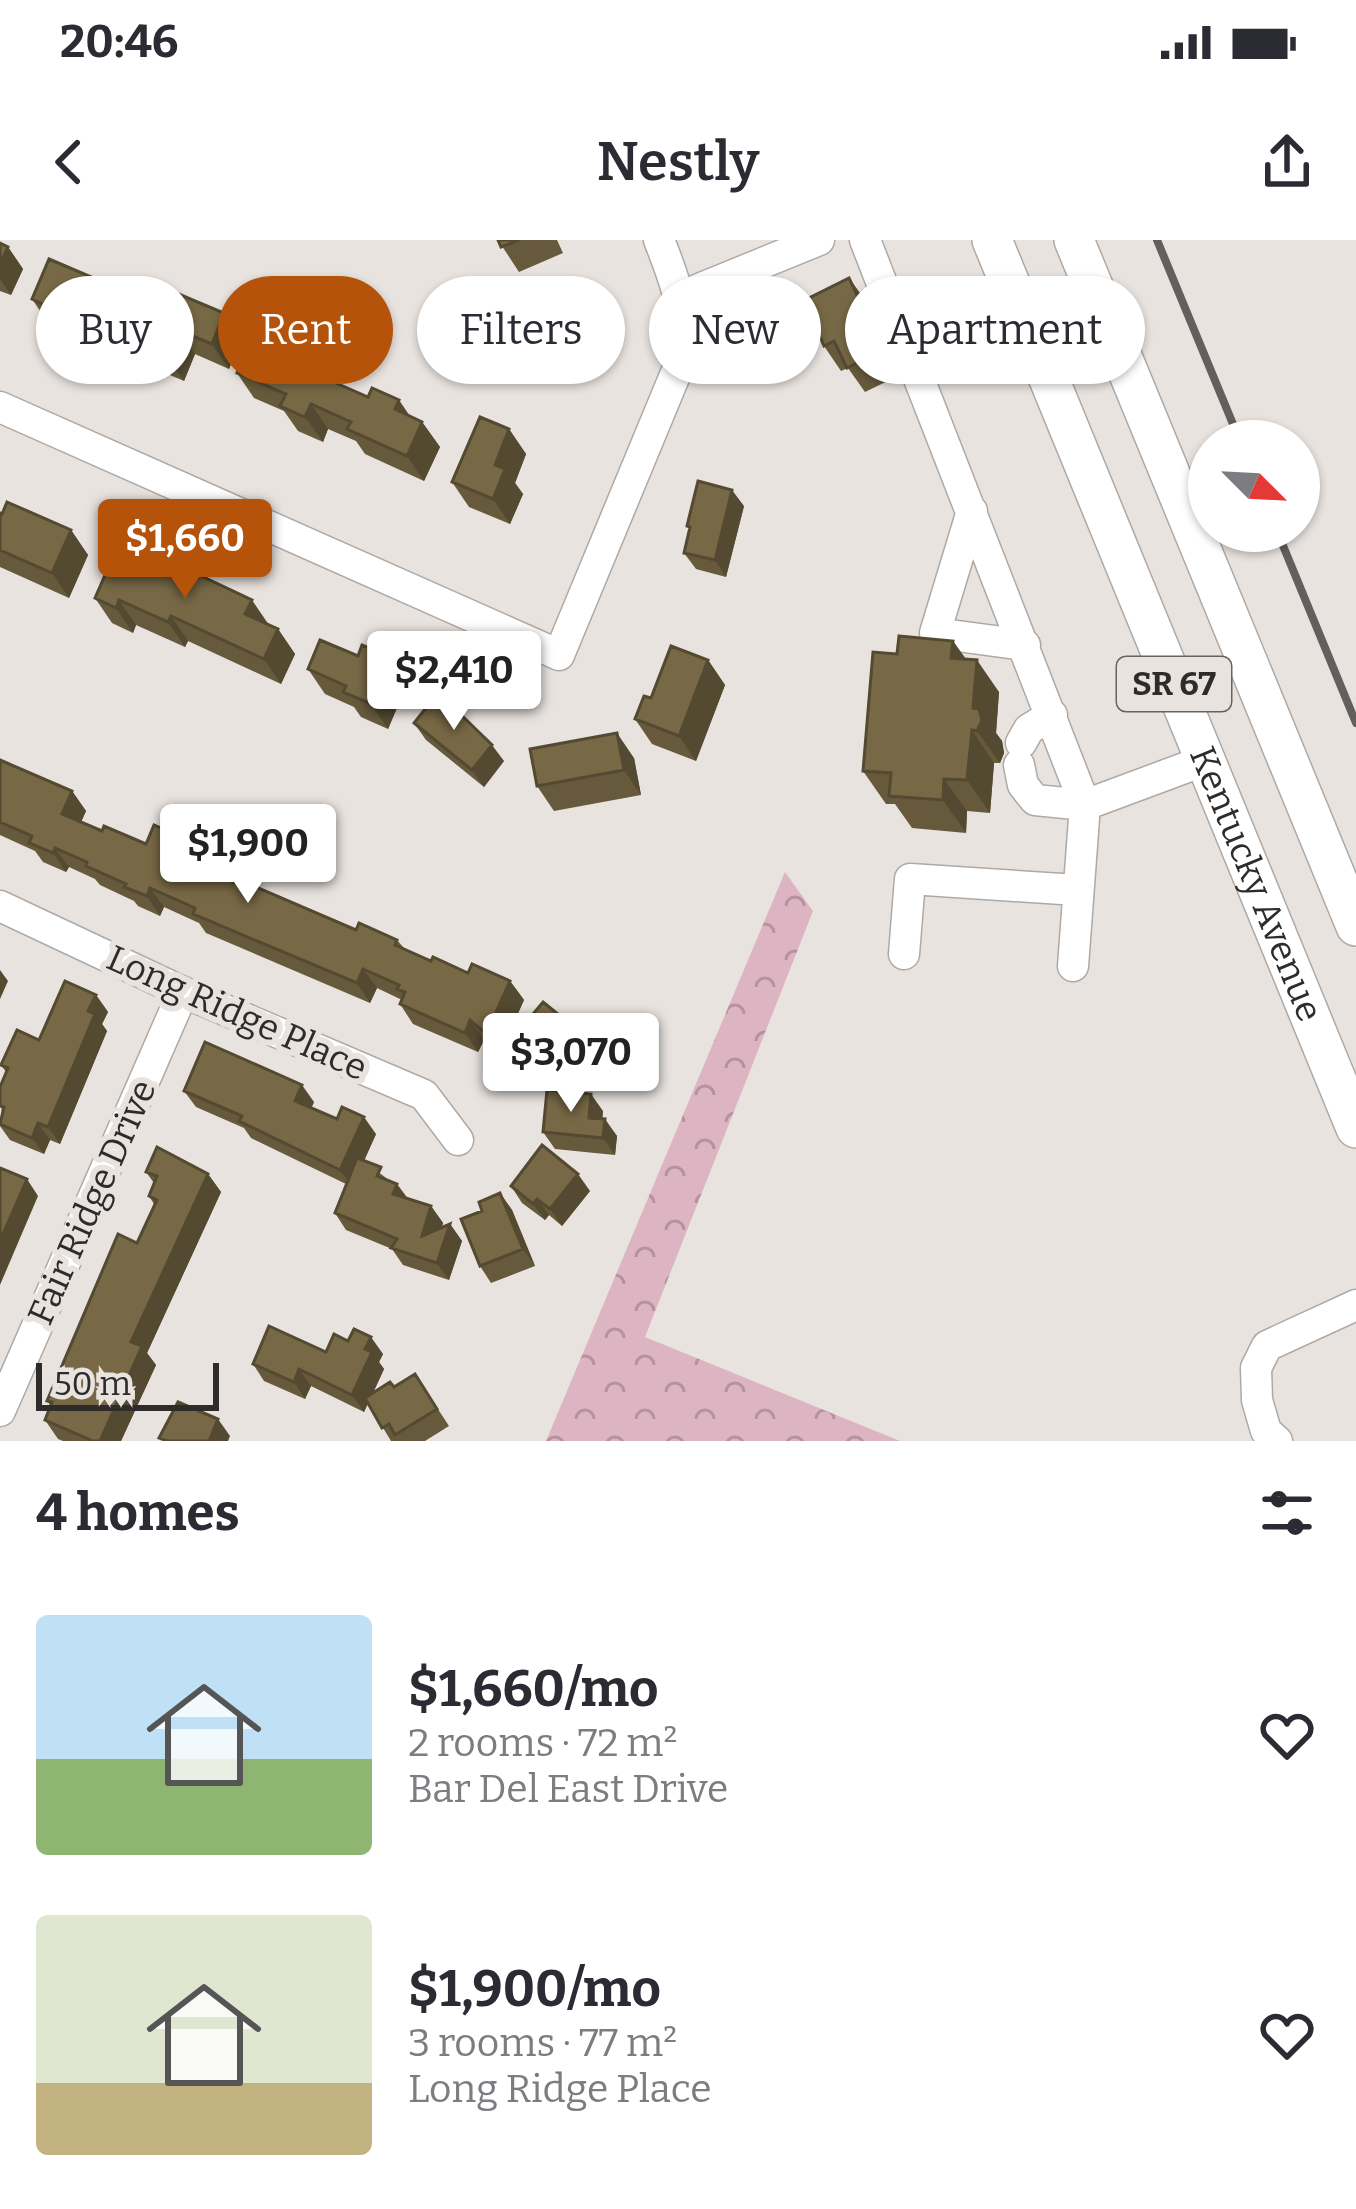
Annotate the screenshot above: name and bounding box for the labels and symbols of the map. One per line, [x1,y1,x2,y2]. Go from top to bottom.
north arrow [1188,420,1320,552]
pin: $1,660 [87,499,283,601]
pin: $2,410 [356,631,552,733]
road number: SR 67 [1117,657,1231,711]
street label: Kentucky Avenue [1180,740,1332,1028]
pin: $1,900 [150,804,346,906]
street label: Long Ridge Place [100,936,374,1090]
pin: $3,070 [473,1013,669,1115]
street label: Fair Ridge Drive [18,1073,166,1331]
scale bar [36,1357,219,1410]

